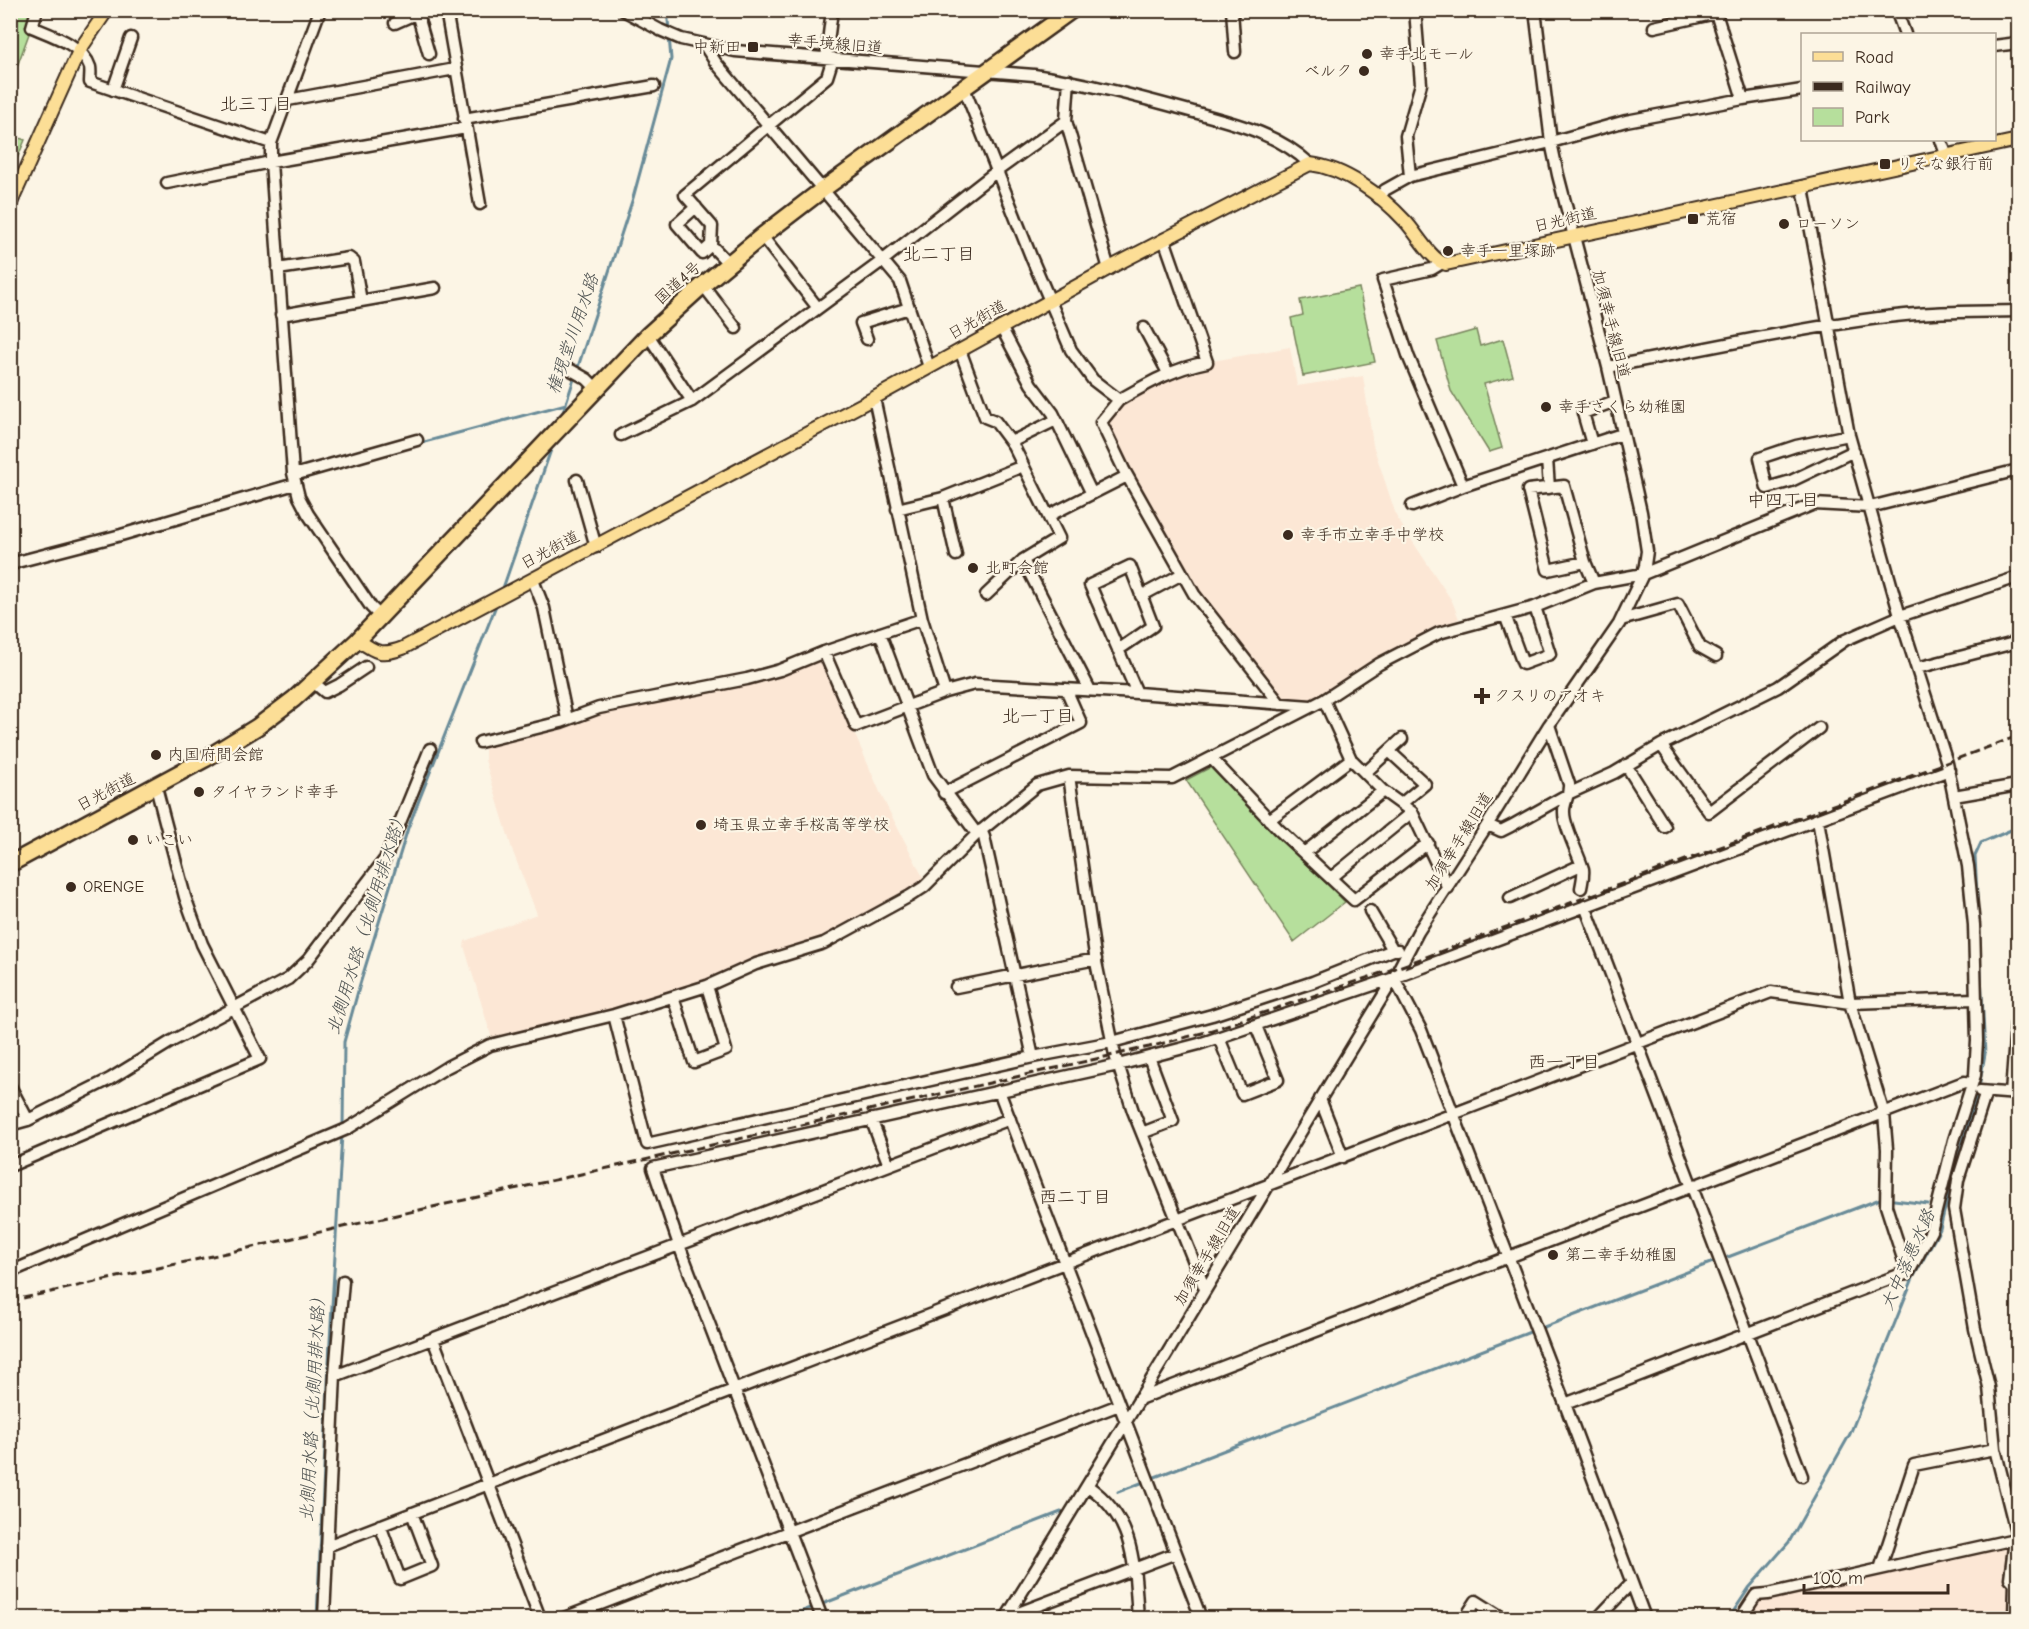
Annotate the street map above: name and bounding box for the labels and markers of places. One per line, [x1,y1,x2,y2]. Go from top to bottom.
place label: 中新田 [693,38,741,56]
marker: 中新田 [746,40,760,54]
place label: 幸手北モール [1379,45,1474,63]
marker: 幸手北モール [1360,47,1374,61]
place label: ベルク [1304,62,1352,80]
marker: ベルク [1357,64,1371,78]
place label: りそな銀行前 [1897,155,1993,173]
marker: りそな銀行前 [1878,157,1892,171]
place label: 荒宿 [1705,210,1737,228]
marker: 荒宿 [1686,212,1700,226]
place label: ローソン [1796,215,1860,233]
marker: ローソン [1777,217,1791,231]
place label: 幸手一里塚跡 [1460,242,1556,260]
marker: 幸手一里塚跡 [1441,244,1455,258]
place label: 幸手さくら幼稚園 [1558,398,1686,416]
marker: 幸手さくら幼稚園 [1539,400,1553,414]
place label: 幸手市立幸手中学校 [1300,526,1444,544]
marker: 幸手市立幸手中学校 [1281,528,1295,542]
place label: 北町会館 [985,559,1049,577]
marker: 北町会館 [966,561,980,575]
place label: クスリのアオキ [1494,687,1606,705]
marker: クスリのアオキ [1475,689,1489,703]
place label: 内国府間会館 [168,746,264,764]
marker: 内国府間会館 [149,748,163,762]
place label: タイヤランド幸手 [211,783,338,801]
marker: タイヤランド幸手 [192,785,206,799]
place label: 埼玉県立幸手桜高等学校 [713,816,889,834]
marker: 埼玉県立幸手桜高等学校 [694,818,708,832]
place label: いこい [145,831,193,849]
marker: いこい [126,833,140,847]
place label: ORENGE [83,878,144,896]
marker: ORENGE [64,880,78,894]
place label: 第二幸手幼稚園 [1565,1246,1677,1264]
marker: 第二幸手幼稚園 [1546,1248,1560,1262]

